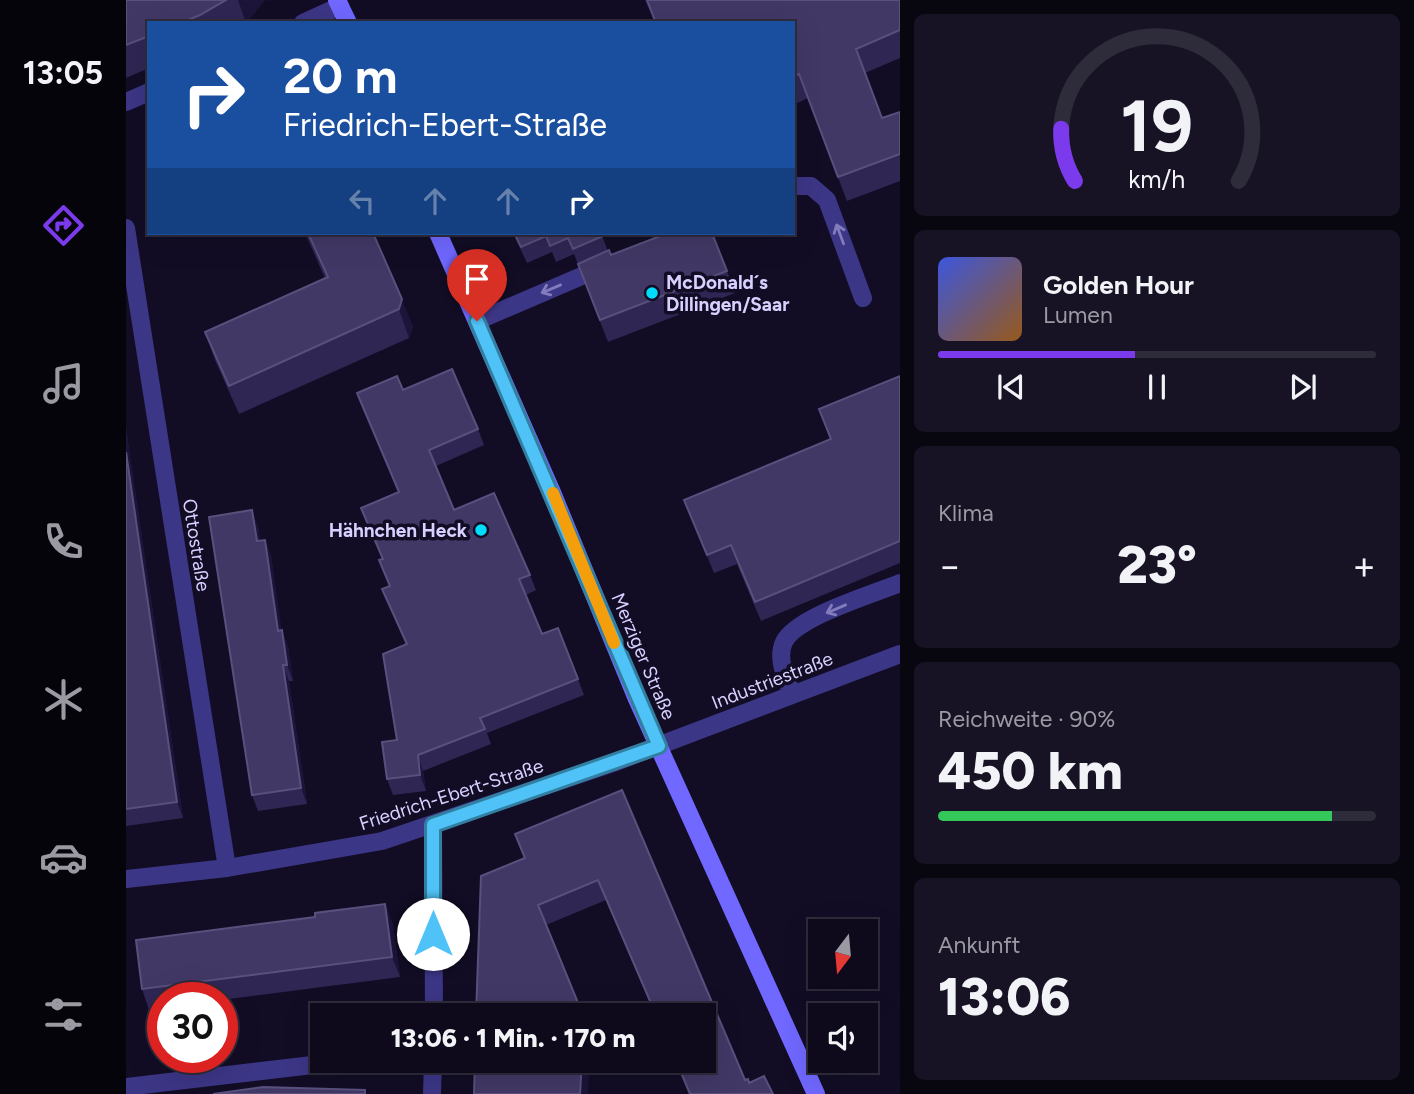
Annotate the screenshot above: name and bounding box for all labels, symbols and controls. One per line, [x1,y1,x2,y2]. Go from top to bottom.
text: 20 m [283,46,398,105]
icon: right [168,49,259,140]
text: 13:05 [23,54,103,92]
text: 19 [1121,82,1193,169]
text: Friedrich-Ebert-Straße [283,106,607,144]
text: km/h [1128,164,1186,194]
icon: left [343,182,381,220]
icon: ahead [416,182,454,220]
icon: ahead [489,182,527,220]
icon: right [562,182,600,220]
icon: directions [39,201,88,250]
one-way arrow [832,223,845,245]
pin [447,249,507,321]
icon: arrive [458,260,496,298]
text: Golden Hour [1043,269,1194,301]
place label: McDonald´s Dillingen/Saar [666,271,789,316]
one-way arrow [541,283,563,296]
marker: McDonald´s Dillingen/Saar [644,285,660,301]
text: Lumen [1043,301,1113,329]
icon: music [39,359,88,408]
icon: previous [992,368,1030,406]
icon: pause [1138,368,1176,406]
icon: next [1284,368,1322,406]
street label: Ottostraße [178,497,215,593]
text: Klima [938,499,994,527]
icon: phone [39,517,88,566]
place label: Hähnchen Heck [329,519,468,542]
marker: Hähnchen Heck [473,522,489,538]
text: 23° [1117,534,1197,596]
text: − [938,543,962,589]
text: + [1352,543,1376,589]
street label: Merziger Straße [607,589,681,723]
one-way arrow [826,604,848,617]
street label: Industriestraße [708,647,836,714]
icon: climate [39,675,88,724]
text: Reichweite · 90% [938,705,1115,733]
text: 450 km [938,740,1123,802]
street label: Friedrich-Ebert-Straße [356,754,546,835]
icon: car [39,833,88,882]
position arrow [396,897,470,971]
north arrow [808,919,878,989]
map controls [808,919,878,1073]
text: Ankunft [938,931,1020,959]
text: 13:06 [938,966,1071,1028]
speed limit sign: 30 [147,982,238,1073]
icon: filters [39,990,88,1039]
button: sound [808,1003,878,1073]
text: 13:06 · 1 Min. · 170 m [391,1022,635,1054]

